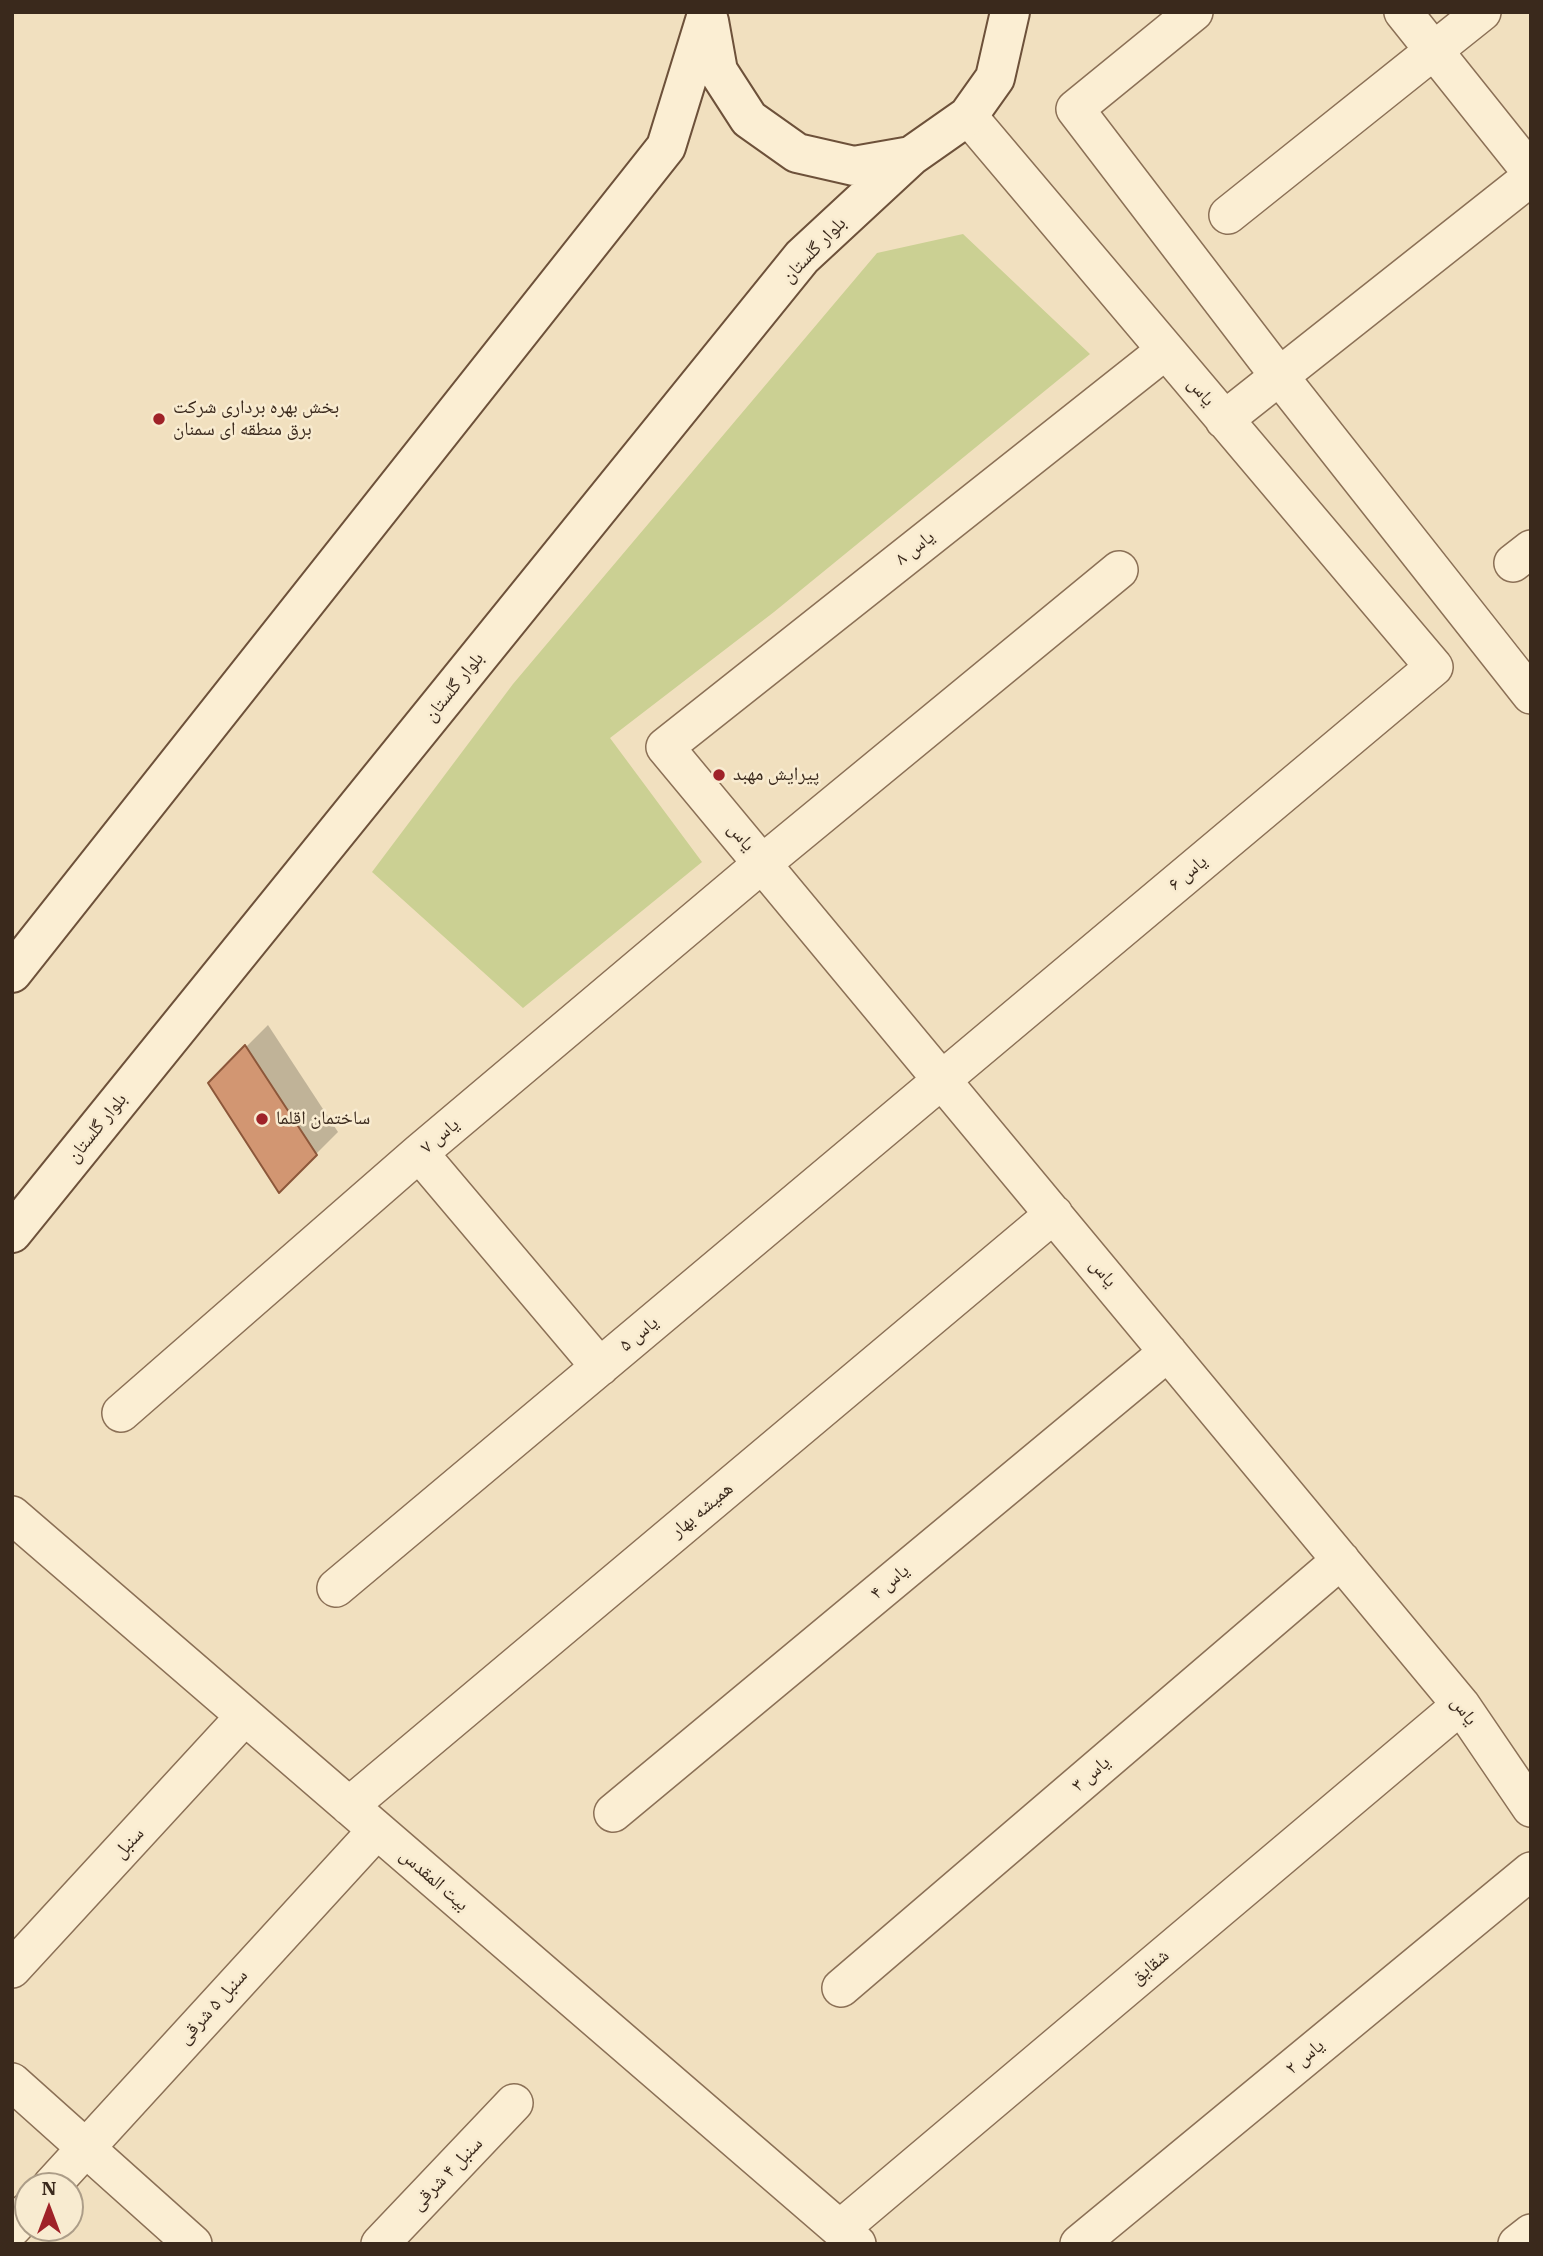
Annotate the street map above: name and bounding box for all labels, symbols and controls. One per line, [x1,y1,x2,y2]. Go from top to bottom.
street label: بلوار گلستان [777,212,851,288]
street label: یاس [1182,373,1220,411]
place label: بخش بهره برداری شرکت برق منطقه ای سمنان [173,397,339,441]
marker: بخش بهره برداری شرکت برق منطقه ای سمنان [151,411,167,427]
street label: یاس ۸ [891,526,939,570]
street label: بلوار گلستان [419,648,489,726]
place label: پیرایش مهبد [733,764,819,786]
marker: پیرایش مهبد [711,767,727,783]
street label: یاس [722,818,760,856]
street label: یاس ۶ [1164,850,1212,896]
street label: بلوار گلستان [62,1089,132,1167]
place label: ساختمان اقلما [276,1108,370,1130]
marker: ساختمان اقلما [254,1111,270,1127]
street label: یاس ۷ [416,1113,464,1159]
street label: یاس [1084,1254,1122,1292]
street label: یاس ۵ [615,1311,663,1357]
street label: همیشه بهار [666,1477,738,1543]
street label: یاس ۴ [866,1559,914,1605]
street label: یاس [1446,1692,1482,1730]
street label: یاس ۳ [1067,1751,1115,1797]
street label: سنبل [109,1822,149,1864]
street label: بیت المقدس [395,1844,473,1916]
street label: شقایق [1126,1944,1174,1990]
street label: سنبل ۵ شرقی [173,1965,253,2049]
street label: یاس ۲ [1281,2034,1329,2080]
street label: سنبل ۴ شرقی [406,2132,488,2216]
north arrow [14,2172,84,2242]
text: N [41,2176,57,2200]

